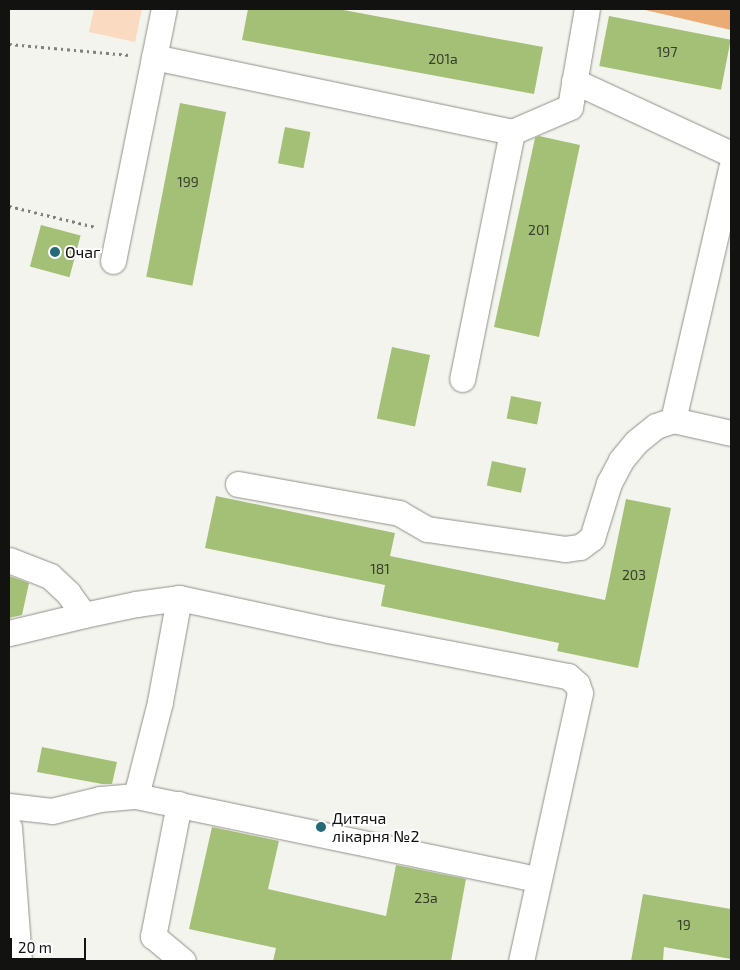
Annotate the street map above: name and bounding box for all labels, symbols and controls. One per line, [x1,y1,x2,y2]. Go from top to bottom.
house number: 197 [657,44,677,60]
house number: 201а [428,51,458,67]
house number: 199 [177,174,199,190]
house number: 201 [528,222,550,238]
place label: Очаг [65,242,100,262]
marker: Очаг [49,246,61,258]
house number: 181 [370,561,390,577]
house number: 203 [622,567,646,583]
place label: Дитяча лікарня №2 [332,808,419,846]
marker: Дитяча лікарня №2 [314,820,328,834]
house number: 23а [414,890,438,906]
house number: 19 [677,917,691,933]
scale bar [12,928,89,960]
text: 20 m [18,938,52,956]

